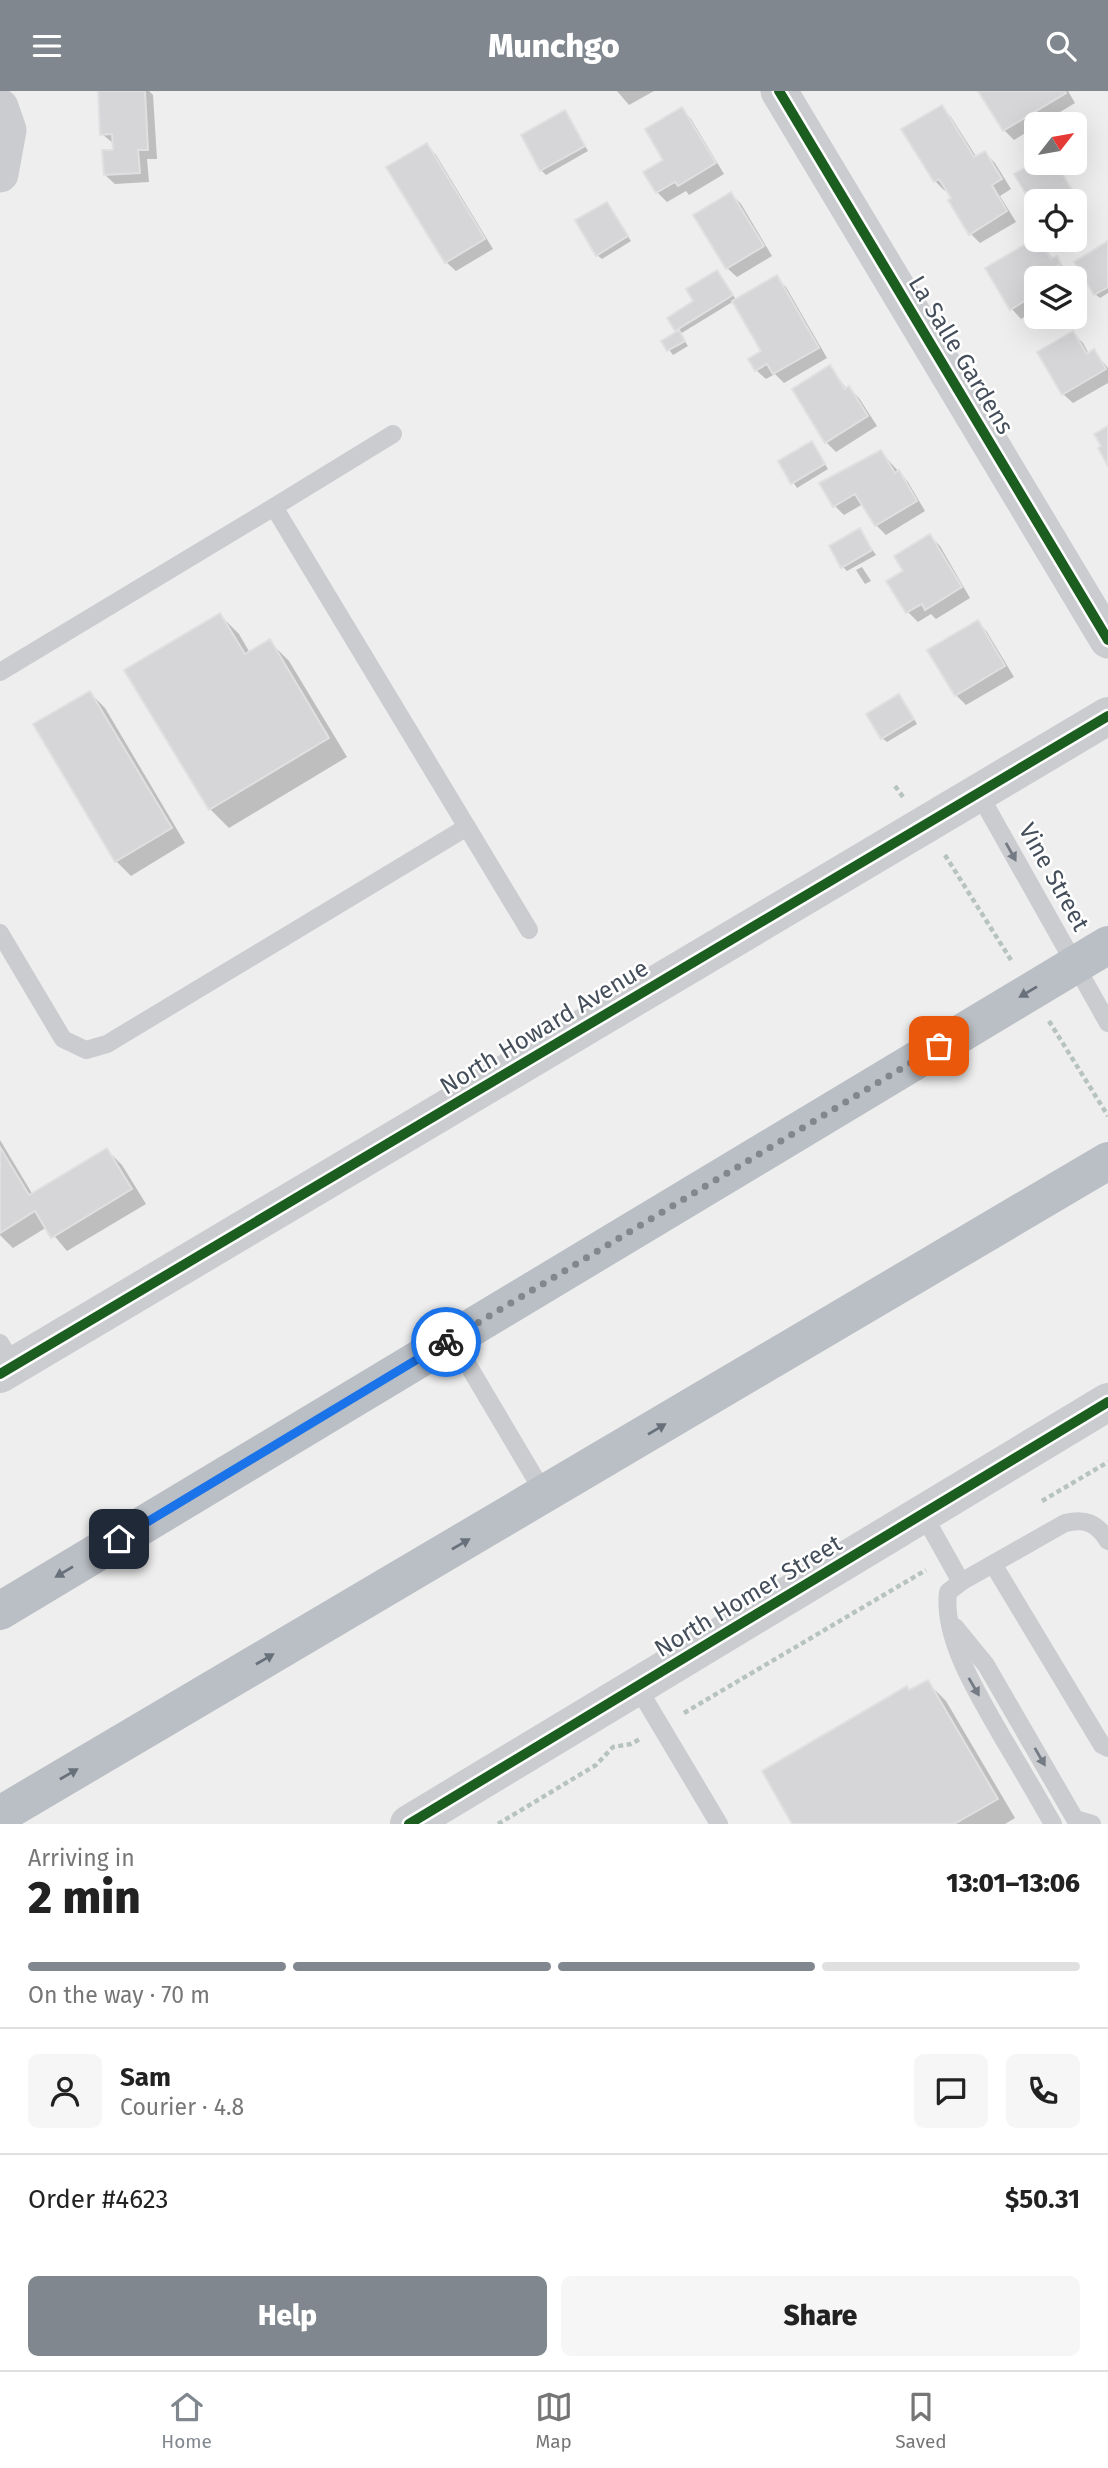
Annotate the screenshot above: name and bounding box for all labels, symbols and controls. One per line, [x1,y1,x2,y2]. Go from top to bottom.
icon: menu [28,27,66,65]
text: Munchgo [488,27,620,65]
icon: search [1042,27,1080,65]
north arrow [1024,112,1087,175]
map controls [1024,112,1087,329]
button: locate [1024,189,1087,252]
button: layers [1024,266,1087,329]
street label: La Salle Gardens [903,271,1019,439]
street label: Vine Street [1013,818,1095,936]
one-way arrow [1005,842,1017,861]
street label: North Howard Avenue [435,954,653,1100]
one-way arrow [1019,986,1038,999]
pin [909,1016,969,1076]
icon: bag [920,1027,958,1065]
courier [411,1307,481,1377]
icon: bike [427,1323,465,1361]
one-way arrow [647,1423,667,1435]
pin [89,1509,149,1569]
icon: home [100,1520,138,1558]
street label: North Homer Street [649,1529,847,1663]
one-way arrow [452,1538,471,1550]
one-way arrow [54,1566,73,1579]
one-way arrow [255,1653,274,1666]
one-way arrow [968,1678,981,1697]
one-way arrow [1034,1748,1046,1767]
one-way arrow [59,1768,78,1781]
text: Arriving in [28,1844,135,1872]
text: 13:01–13:06 [946,1868,1080,1899]
text: 2 min [28,1870,141,1925]
text: On the way · 70 m [28,1981,210,2009]
button: person [28,2054,102,2128]
button: chat [914,2054,988,2128]
button: phone [1006,2054,1080,2128]
text: Sam [120,2062,171,2093]
text: Courier · 4.8 [120,2093,244,2121]
text: Order #4623 [28,2184,168,2215]
text: $50.31 [1005,2184,1080,2215]
button: Help [28,2276,547,2356]
button: Share [561,2276,1080,2356]
tab: Home [161,2388,212,2453]
tab: Map [535,2388,573,2453]
tab: Saved [895,2388,947,2453]

